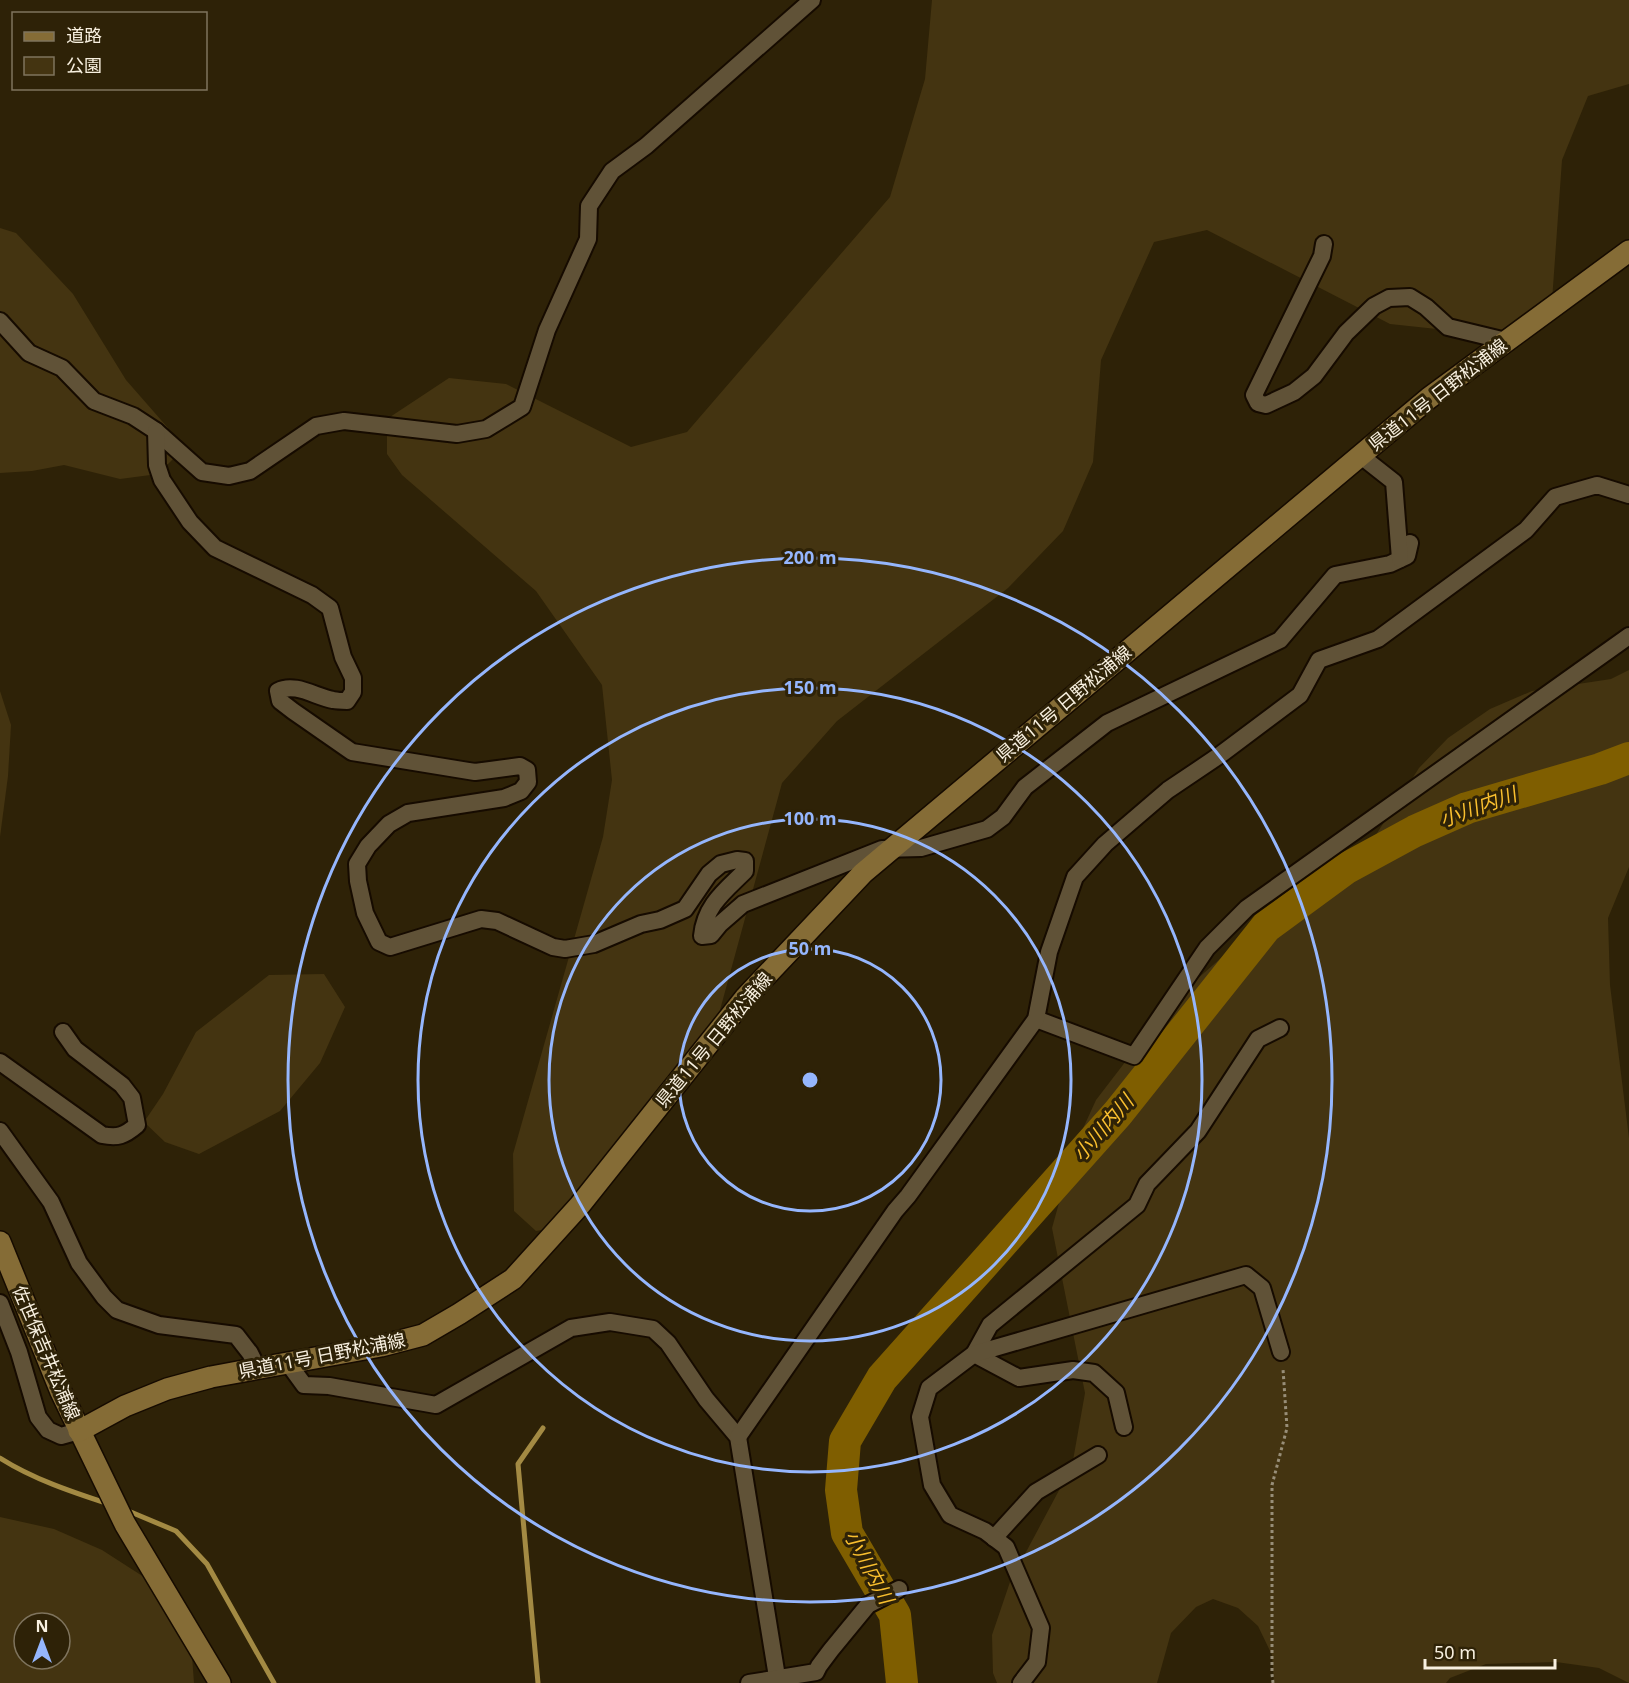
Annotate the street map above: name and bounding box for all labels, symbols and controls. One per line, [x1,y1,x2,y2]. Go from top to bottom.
legend [12,12,207,90]
text: 道路 [66,23,102,47]
text: 公園 [66,53,102,77]
street label: 県道11号 日野松浦線 [1363,333,1511,456]
text: 200 m [783,545,837,569]
street label: 県道11号 日野松浦線 [991,640,1136,767]
text: 150 m [783,675,837,699]
water label: 小川内川 [1436,779,1522,833]
text: 100 m [783,806,837,830]
text: 50 m [789,936,831,960]
street label: 県道11号 日野松浦線 [650,967,777,1112]
centre of rings [800,1070,820,1090]
water label: 小川内川 [1066,1087,1140,1167]
street label: 佐世保吉井松浦線 [8,1282,86,1424]
street label: 県道11号 日野松浦線 [236,1327,407,1383]
water label: 小川内川 [839,1525,901,1610]
north arrow [12,1611,72,1671]
text: N [35,1615,49,1637]
scale bar [1425,1632,1556,1670]
text: 50 m [1434,1640,1476,1664]

